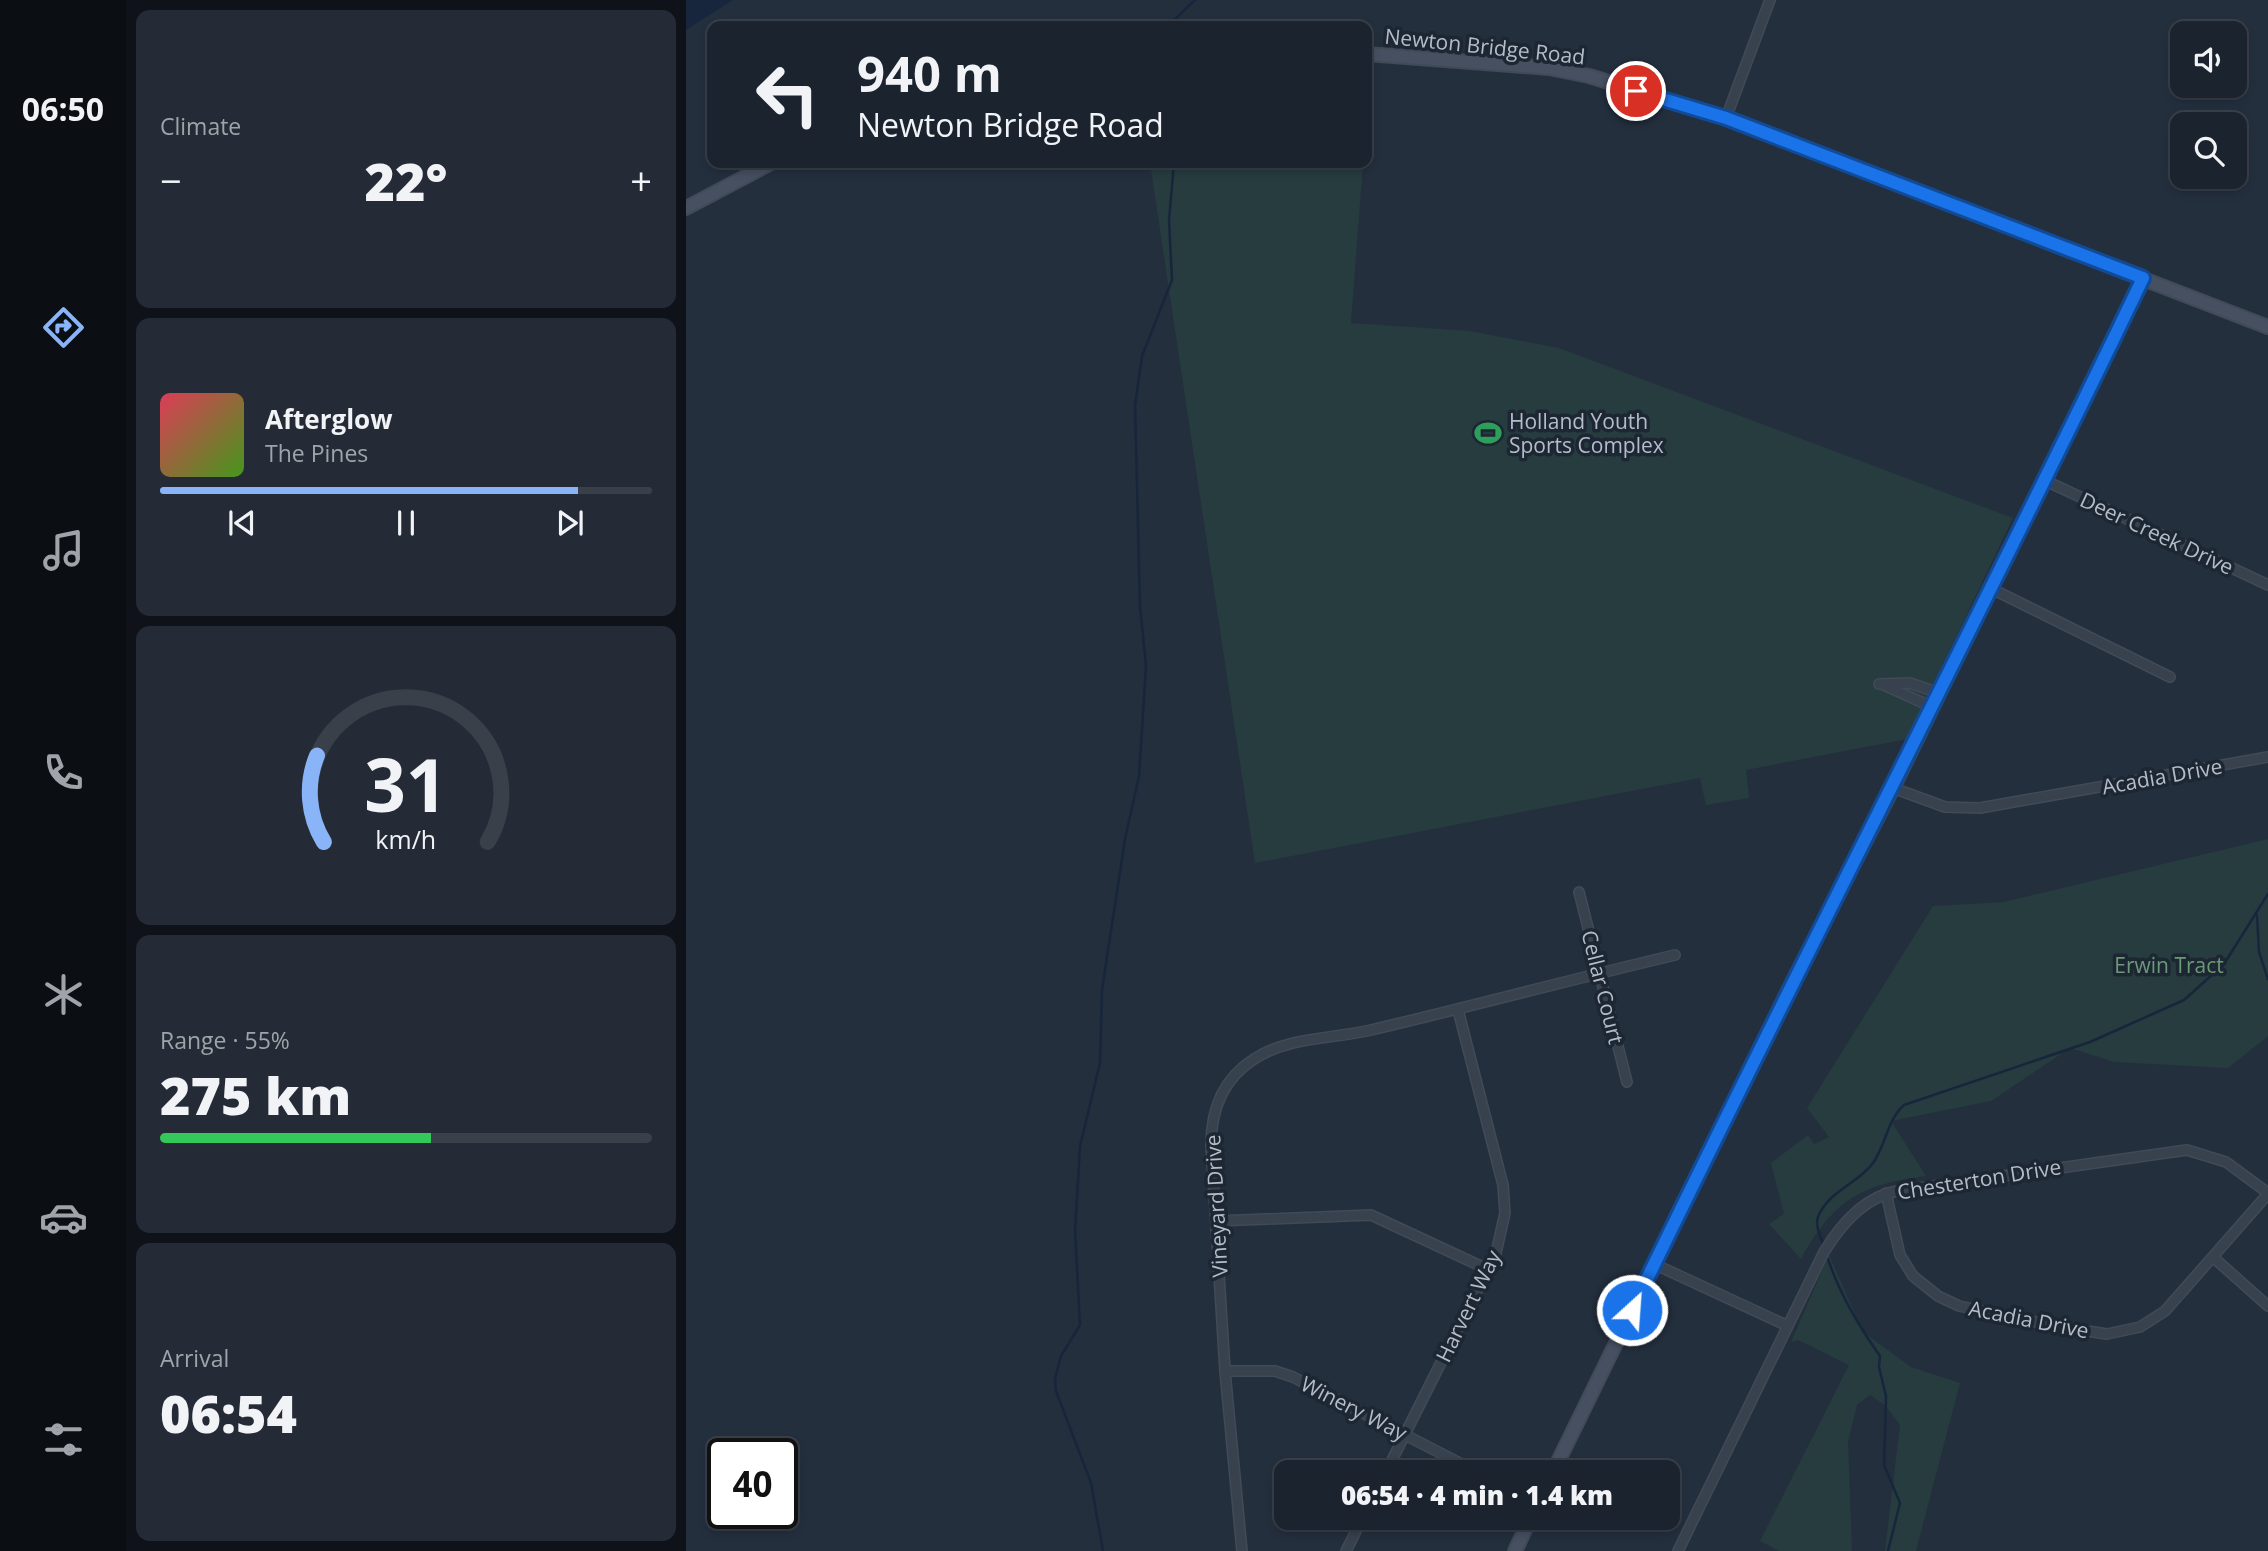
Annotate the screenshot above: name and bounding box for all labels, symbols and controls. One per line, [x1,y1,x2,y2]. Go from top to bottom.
map controls [2170,21,2247,189]
button: sound [2170,21,2247,98]
street label: Newton Bridge Road [1383,22,1587,70]
text: 940 m [857,40,1002,106]
icon: left [742,49,833,140]
pin [1606,61,1666,121]
icon: arrive [1617,72,1655,110]
text: 06:50 [22,87,104,130]
text: Newton Bridge Road [857,103,1164,146]
text: Climate [160,110,241,142]
button: search [2170,112,2247,189]
text: 22° [365,145,447,216]
text: − [160,154,182,206]
text: + [630,154,652,206]
icon: directions [39,303,88,352]
text: Afterglow [265,401,392,437]
place label: Holland Youth Sports Complex [1509,407,1664,459]
sports icon: Holland Youth Sports Complex [1473,418,1503,448]
text: The Pines [265,437,368,469]
street label: Deer Creek Drive [2076,485,2238,581]
icon: previous [223,504,261,542]
icon: pause [387,504,425,542]
icon: next [551,504,589,542]
icon: music [39,526,88,575]
text: 31 [364,734,448,833]
icon: phone [39,748,88,797]
street label: Acadia Drive [2100,752,2224,800]
text: km/h [376,821,436,855]
street label: Cellar Court [1575,927,1631,1047]
park label: Erwin Tract [2114,951,2224,979]
icon: climate [39,970,88,1019]
text: Range · 55% [160,1024,290,1056]
text: 275 km [160,1059,351,1130]
street label: Vineyard Drive [1198,1134,1234,1278]
street label: Chesterton Drive [1895,1152,2063,1206]
icon: car [39,1193,88,1242]
street label: Harvert Way [1429,1245,1507,1367]
position arrow [1595,1273,1669,1347]
street label: Acadia Drive [1967,1294,2091,1344]
text: Arrival [160,1342,229,1374]
street label: Winery Way [1296,1369,1412,1447]
text: 06:54 [160,1377,297,1448]
icon: filters [39,1415,88,1464]
speed limit sign: 40 [707,1438,798,1529]
text: 06:54 · 4 min · 1.4 km [1341,1477,1613,1513]

